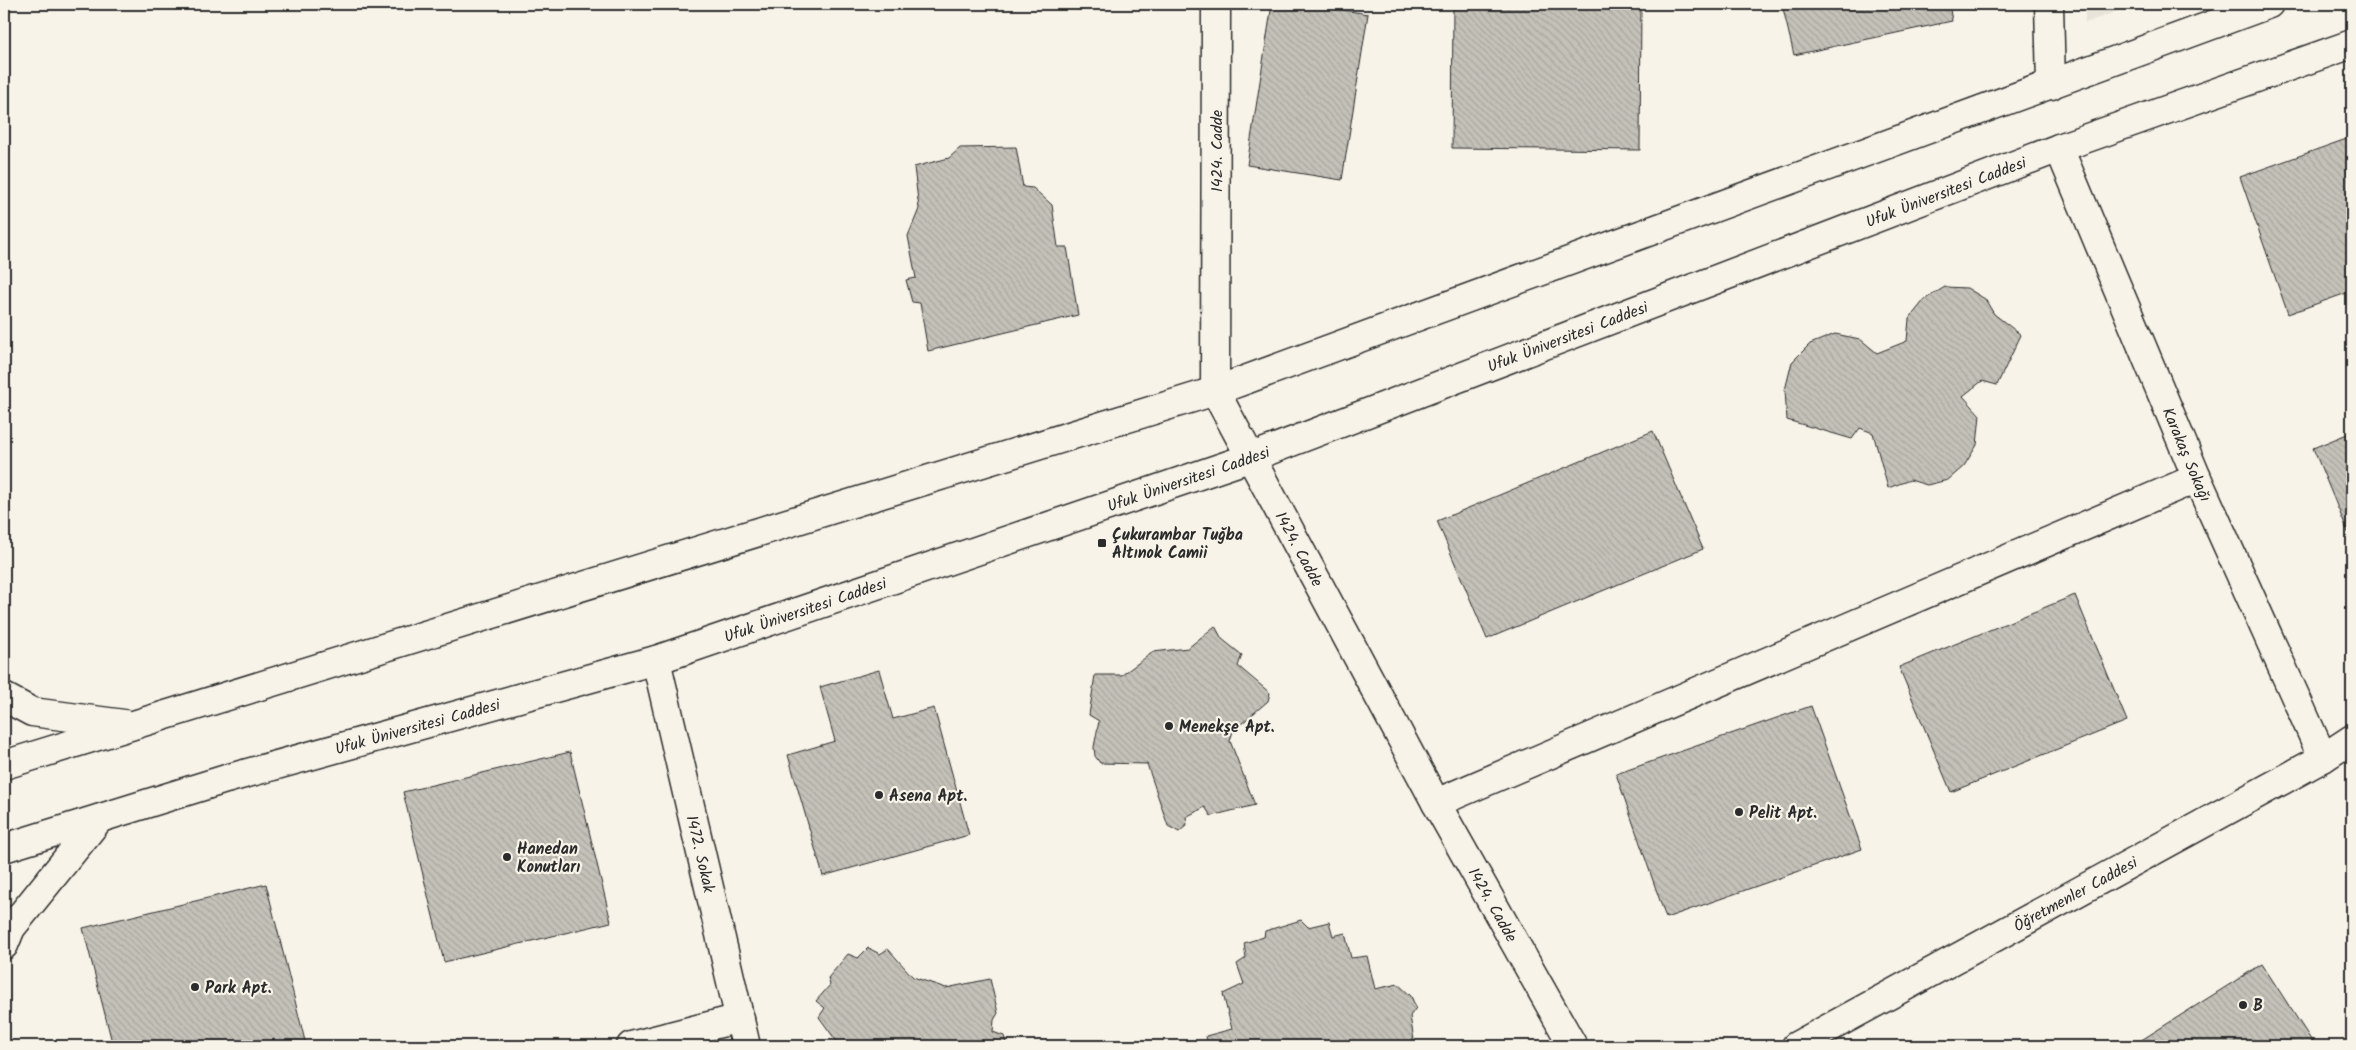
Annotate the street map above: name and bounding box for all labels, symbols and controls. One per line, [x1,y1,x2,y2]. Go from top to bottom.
street label: 1424. Cadde [1205,110,1230,192]
street label: Ufuk Üniversitesi Caddesi [1862,150,2031,235]
street label: Ufuk Üniversitesi Caddesi [1484,295,1653,380]
street label: Karakaş Sokağı [2155,404,2217,506]
street label: Ufuk Üniversitesi Caddesi [1104,440,1275,519]
street label: 1424. Cadde [1268,507,1329,592]
place label: Çukurambar Tuğba Altınok Camii [1112,523,1243,566]
marker: Çukurambar Tuğba Altınok Camii [1096,537,1108,549]
street label: Ufuk Üniversitesi Caddesi [721,571,891,650]
street label: Ufuk Üniversitesi Caddesi [332,692,504,762]
place label: Menekşe Apt. [1179,715,1275,740]
marker: Menekşe Apt. [1163,720,1175,732]
place label: Asena Apt. [889,784,967,809]
marker: Asena Apt. [873,789,885,801]
place label: Pelit Apt. [1749,801,1817,826]
marker: Pelit Apt. [1733,806,1745,818]
street label: 1472. Sokak [679,813,721,896]
place label: Hanedan Konutları [517,837,580,880]
street label: Öğretmenler Caddesi [2009,850,2143,939]
marker: Hanedan Konutları [501,851,513,863]
street label: 1424. Cadde [1461,863,1523,947]
place label: Park Apt. [205,976,272,1001]
marker: Park Apt. [189,981,201,993]
place label: B [2253,994,2263,1019]
marker: B [2237,999,2249,1011]

